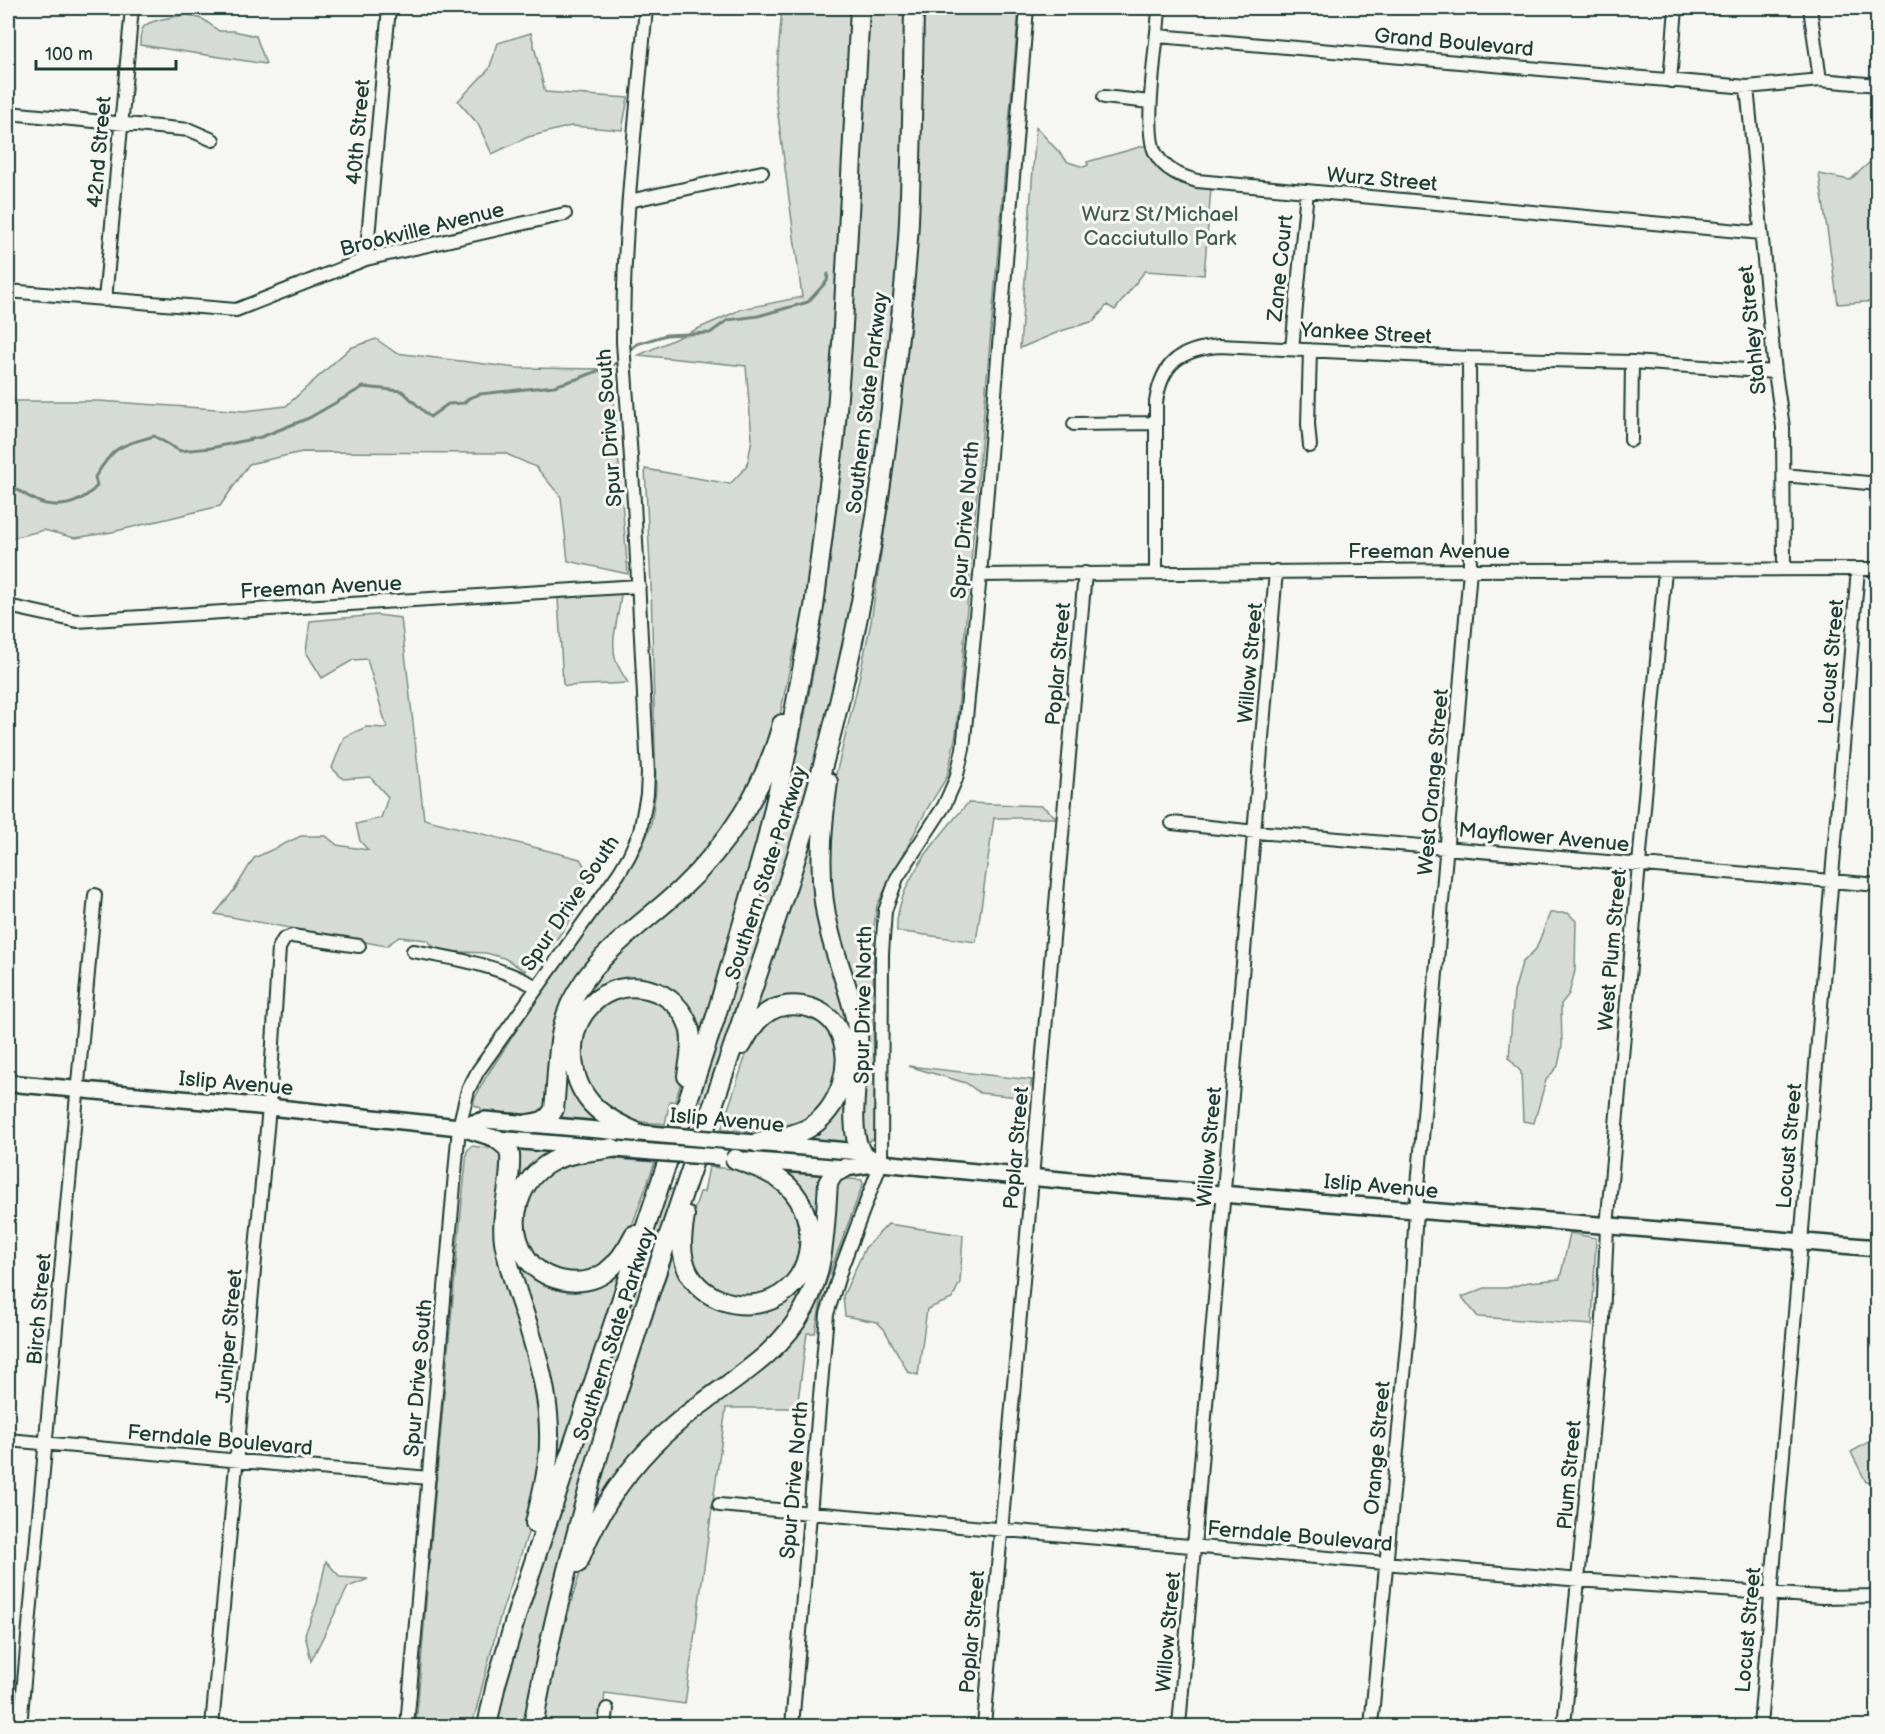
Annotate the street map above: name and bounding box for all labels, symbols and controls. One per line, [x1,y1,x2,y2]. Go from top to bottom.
street label: Grand Boulevard [1373,23,1535,62]
scale bar [36,33,176,71]
text: 100 m [45,44,93,65]
street label: 40th Street [341,78,376,186]
street label: 42nd Street [82,95,117,209]
street label: Wurz Street [1325,162,1439,197]
street label: Brookville Avenue [337,197,507,262]
park label: Wurz St/Michael Cacciutullo Park [1081,202,1239,251]
street label: Zane Court [1262,213,1299,324]
street label: Stahley Street [1733,264,1772,396]
street label: Southern State Parkway [841,290,894,515]
street label: Yankee Street [1298,318,1433,349]
street label: Spur Drive South [592,348,627,508]
street label: Spur Drive North [946,440,985,600]
street label: Freeman Avenue [1348,539,1510,564]
street label: Freeman Avenue [240,571,402,604]
street label: Locust Street [1814,598,1849,726]
street label: Poplar Street [1041,601,1076,727]
street label: Willow Street [1233,601,1268,724]
street label: West Orange Street [1413,687,1454,876]
street label: Southern State Parkway [720,763,813,983]
street label: Mayflower Avenue [1458,818,1630,857]
street label: Spur Drive South [516,831,625,976]
street label: West Plum Street [1593,867,1632,1032]
street label: Spur Drive North [850,926,877,1084]
street label: Islip Avenue [178,1066,294,1101]
street label: Locust Street [1772,1082,1807,1210]
street label: Poplar Street [999,1085,1034,1211]
street label: Willow Street [1192,1085,1227,1208]
street label: Islip Avenue [669,1103,785,1138]
street label: Islip Avenue [1323,1169,1439,1204]
street label: Southern State Parkway [568,1224,661,1444]
street label: Birch Street [22,1252,57,1366]
street label: Juniper Street [211,1267,248,1404]
street label: Spur Drive South [399,1298,438,1458]
street label: Orange Street [1359,1379,1396,1516]
street label: Spur Drive North [775,1400,814,1560]
street label: Plum Street [1552,1419,1587,1531]
street label: Ferndale Boulevard [126,1420,314,1461]
street label: Ferndale Boulevard [1206,1516,1394,1557]
street label: Locust Street [1731,1566,1766,1694]
street label: Poplar Street [955,1569,990,1695]
street label: Willow Street [1151,1570,1186,1693]

